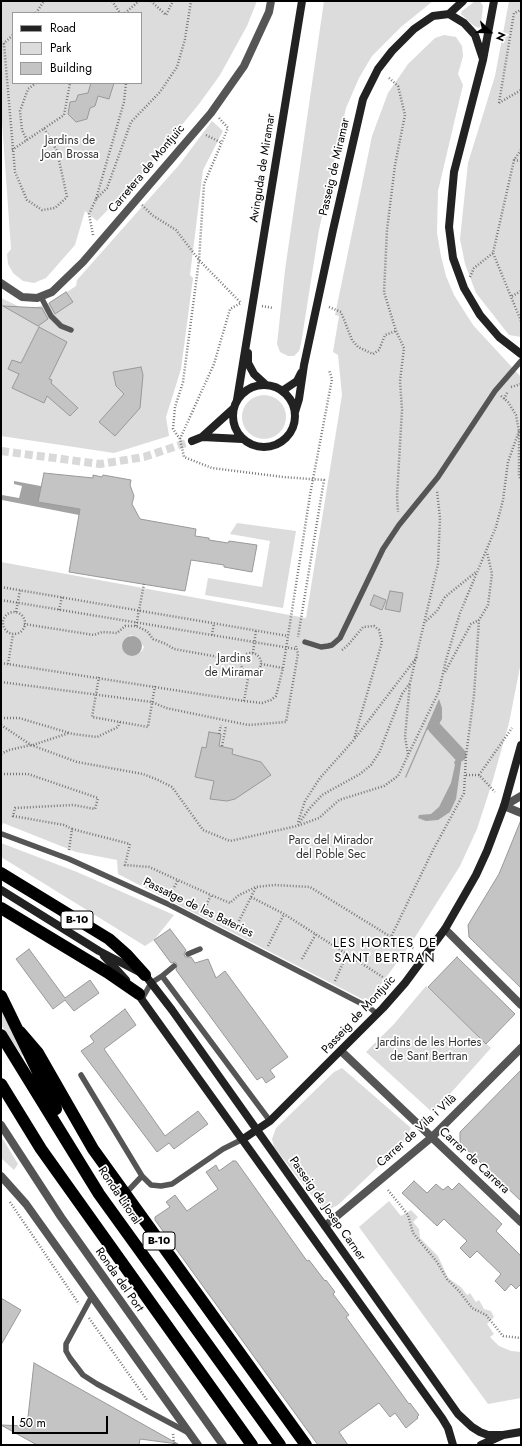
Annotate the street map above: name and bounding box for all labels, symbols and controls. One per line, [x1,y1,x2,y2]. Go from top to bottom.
legend [12,12,142,84]
north arrow [470,12,510,52]
text: Road [50,19,76,37]
text: N [492,30,510,44]
text: Park [50,39,71,57]
text: Building [50,59,92,77]
street label: Avinguda de Miramar [247,113,279,223]
street label: Passeig de Miramar [317,117,353,217]
street label: Carretera de Montjuïc [106,122,188,216]
park label: Jardins de Joan Brossa [41,134,99,162]
park label: Jardins de Miramar [205,652,263,680]
park label: Parc del Mirador del Poble Sec [289,834,373,862]
street label: Passatge de les Bateries [141,875,255,941]
road number: B-10 [61,911,93,929]
district label: LES HORTES DE SANT BERTRAN [333,936,437,967]
street label: Passeig de Montjuïc [319,973,399,1057]
park label: Jardins de les Hortes de Sant Bertran [377,1036,481,1064]
street label: Carrer de Vila i Vilà [374,1091,460,1171]
street label: Carrer de Carrera [436,1125,512,1197]
street label: Passeig de Josep Carner [286,1154,368,1264]
street label: Ronda Litoral [94,1164,144,1228]
road number: B-10 [143,1232,175,1250]
street label: Ronda del Port [92,1245,146,1315]
scale bar [14,1408,110,1434]
text: 50 m [19,1414,46,1432]

